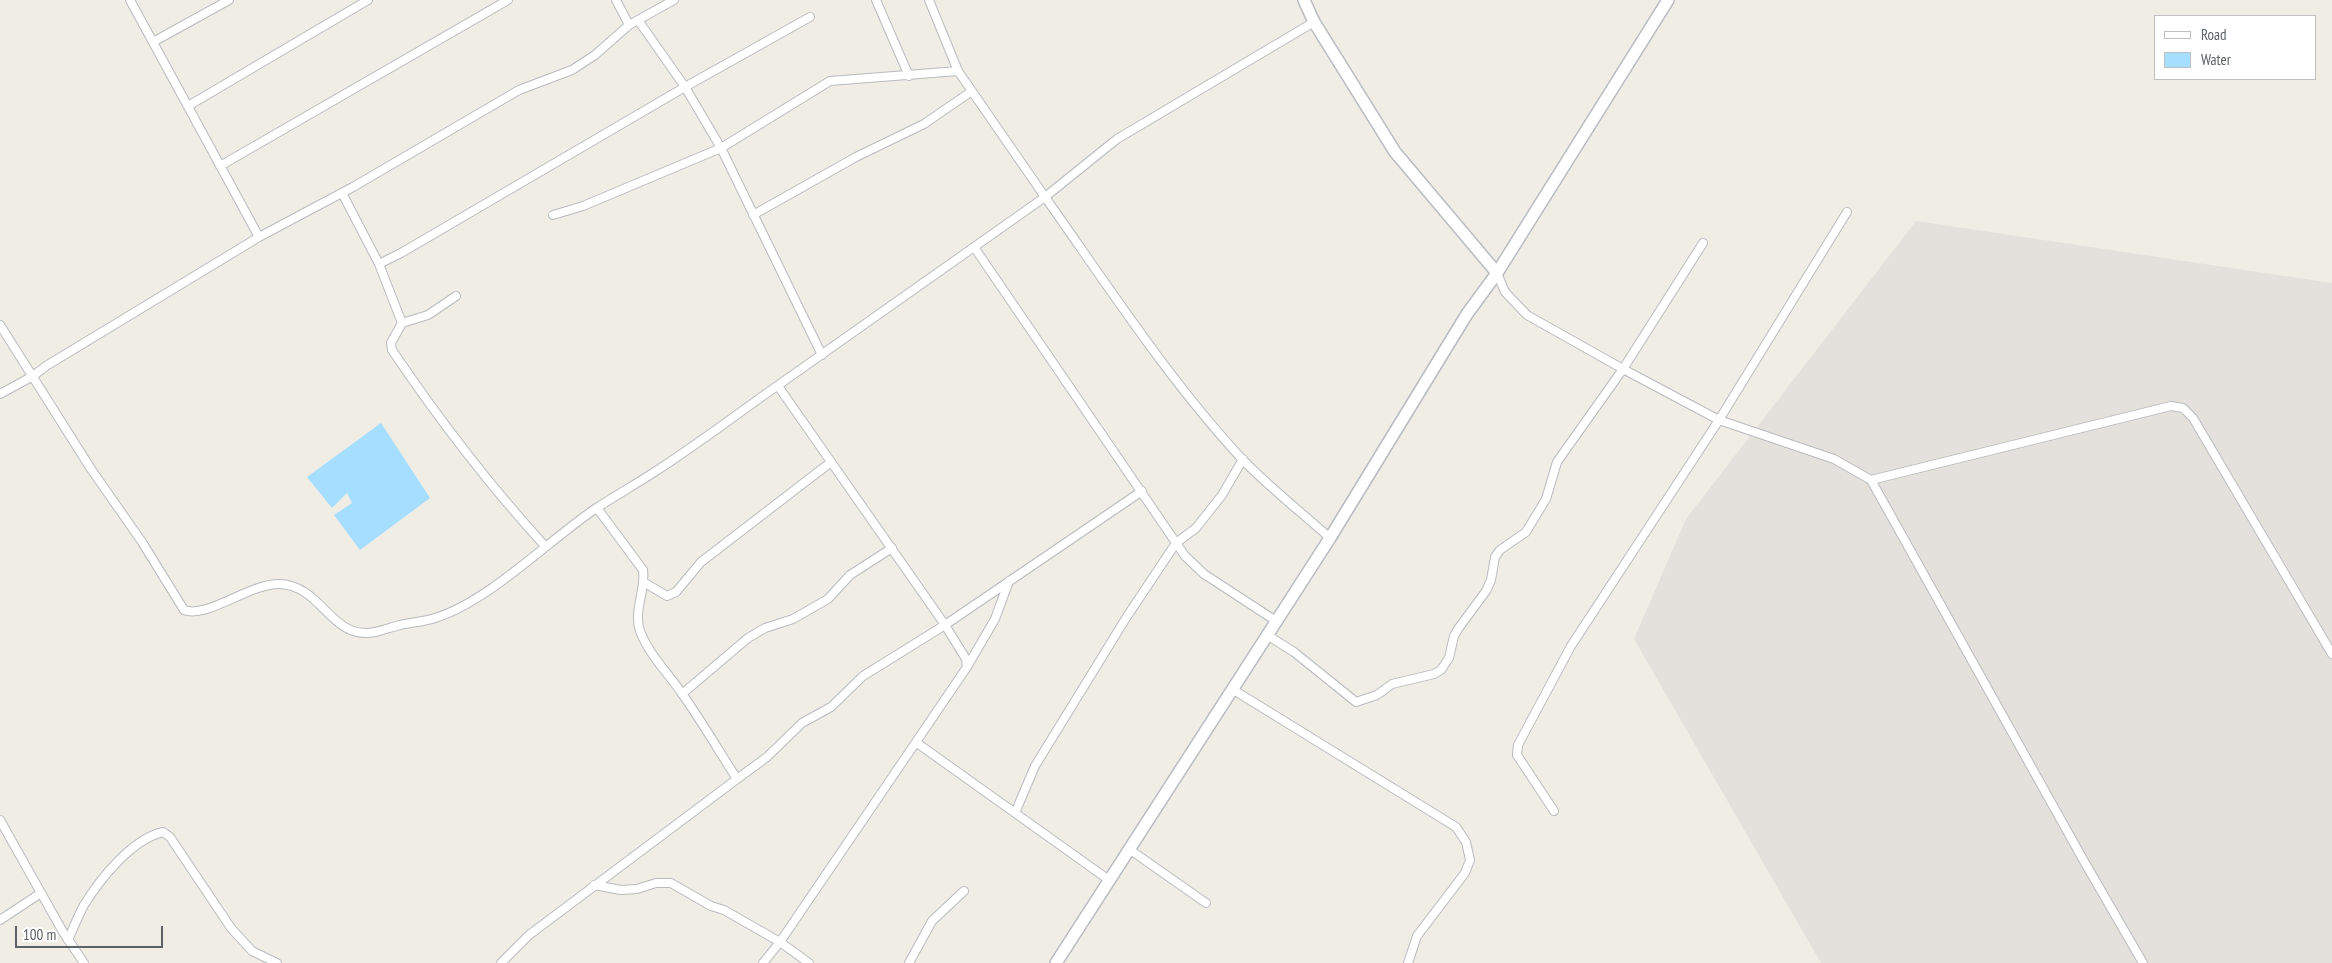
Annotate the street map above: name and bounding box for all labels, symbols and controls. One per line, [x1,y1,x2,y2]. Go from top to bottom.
legend [2154,15,2317,80]
text: Road [2201,25,2227,44]
text: Water [2201,50,2231,69]
scale bar [18,916,165,948]
text: 100 m [23,925,56,944]

